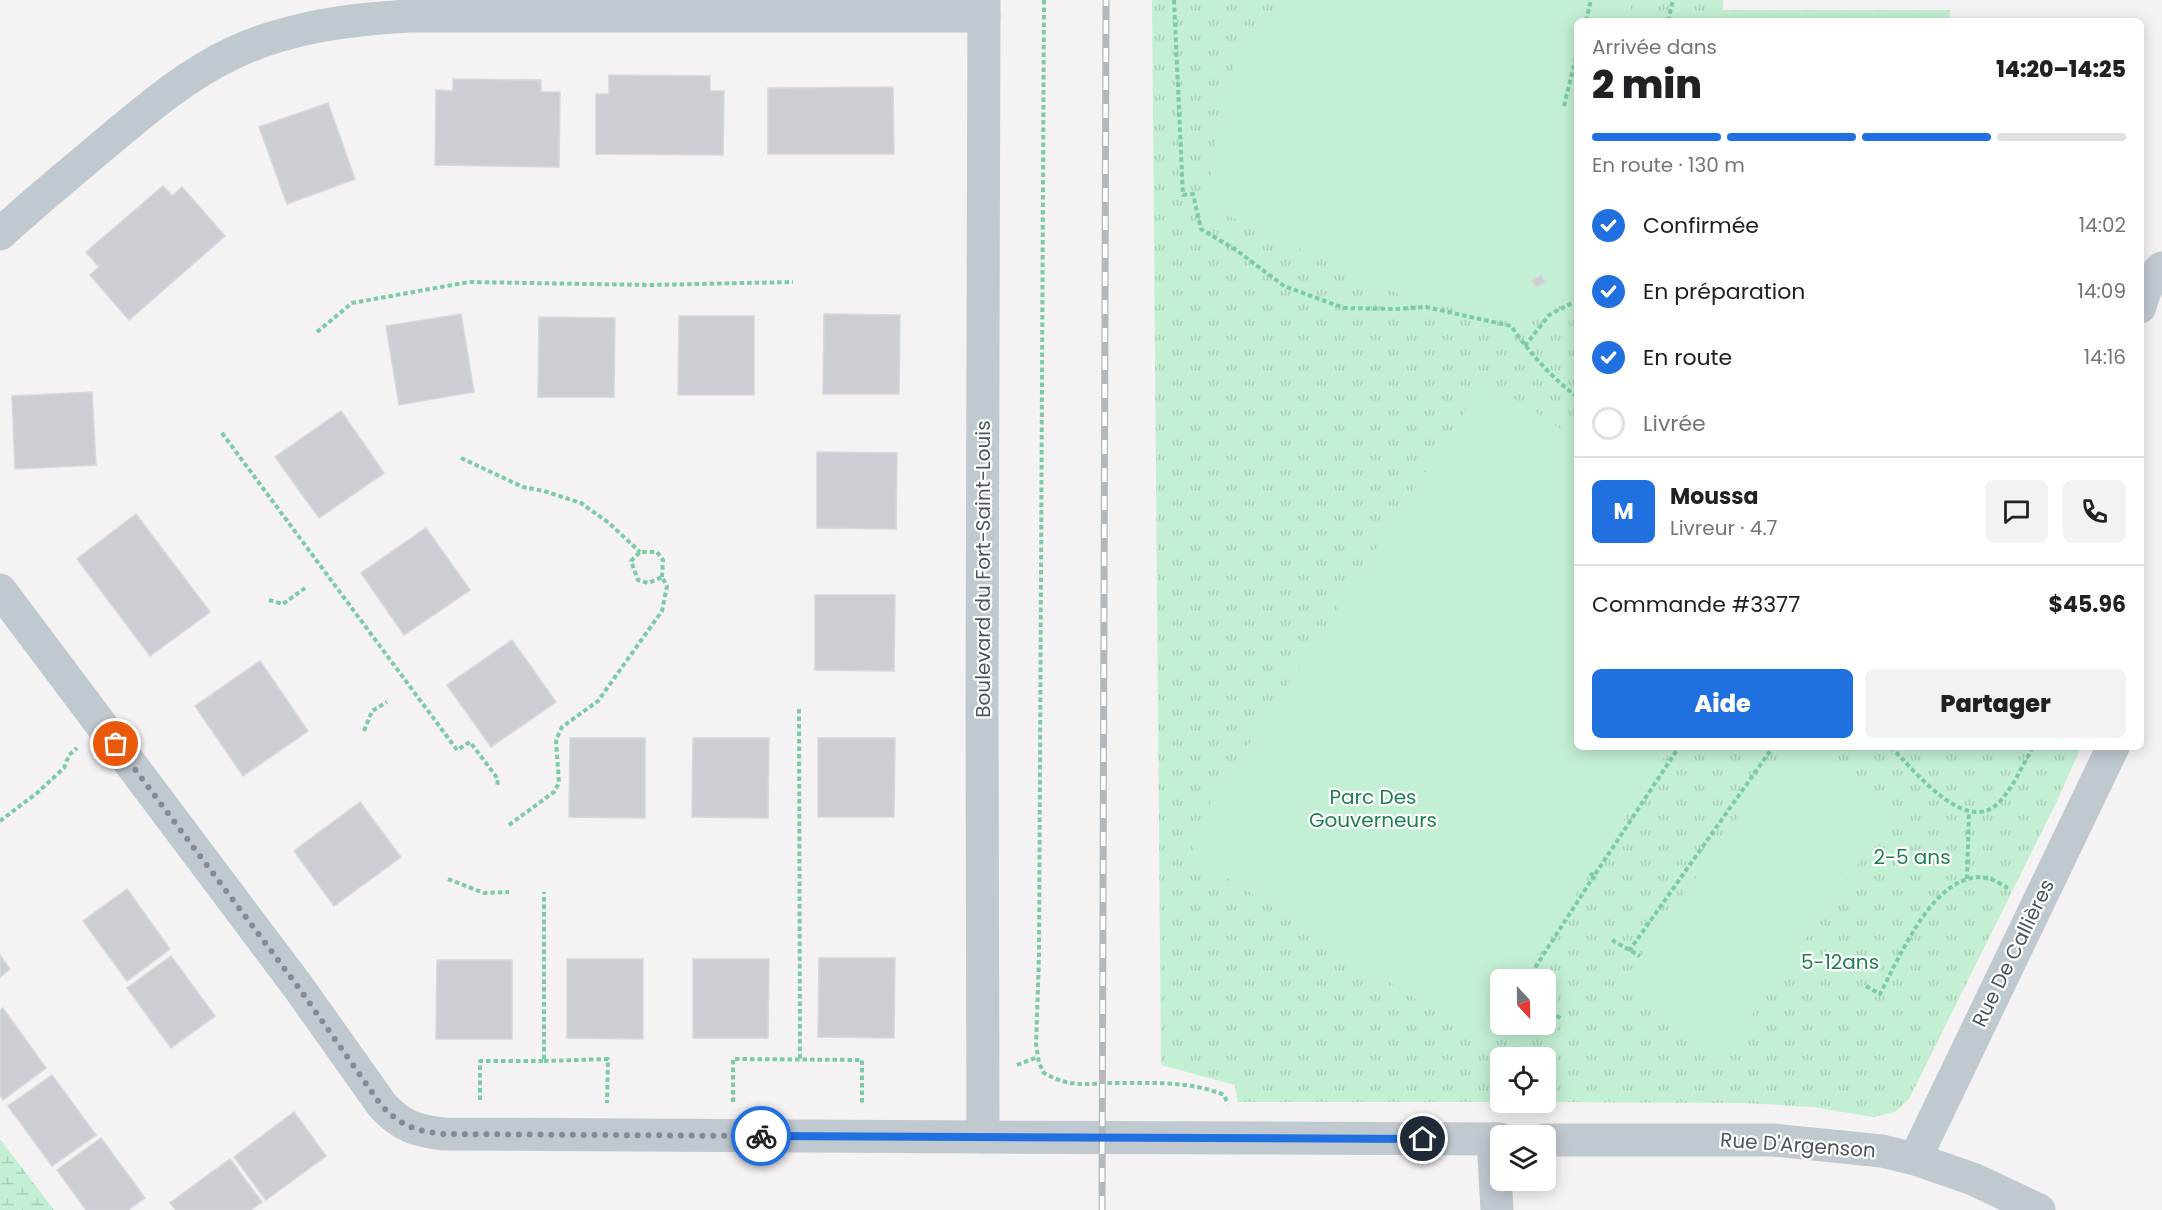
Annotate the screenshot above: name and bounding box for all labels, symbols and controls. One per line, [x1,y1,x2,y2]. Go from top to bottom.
text: Arrivée dans [1592,33,1717,61]
text: 14:20–14:25 [1996,54,2126,85]
text: 2 min [1592,57,1702,112]
text: En route · 130 m [1592,151,1745,179]
icon: check [1592,209,1625,242]
text: Confirmée [1643,210,1759,241]
text: 14:02 [2079,211,2126,239]
icon: check [1592,275,1625,308]
text: En préparation [1643,276,1805,307]
text: 14:09 [2078,277,2126,305]
icon: check [1592,341,1625,374]
text: En route [1643,342,1732,373]
text: 14:16 [2084,343,2126,371]
text: Livrée [1643,408,1706,439]
street label: Boulevard du Fort-Saint-Louis [969,420,997,718]
button: chat [1985,480,2048,543]
button: phone [2063,480,2126,543]
text: Moussa [1670,481,1759,512]
text: M [1613,496,1634,527]
text: Livreur · 4.7 [1670,514,1778,542]
text: Commande #3377 [1592,589,1800,620]
text: $45.96 [2049,589,2126,620]
button: Aide [1592,669,1853,738]
button: Partager [1865,669,2126,738]
pin [90,718,141,769]
icon: bag [99,727,132,760]
park label: Parc Des Gouverneurs [1309,783,1437,834]
park label: 2-5 ans [1873,843,1951,871]
street label: Rue De Callières [1965,875,2061,1031]
park label: 5-12ans [1801,948,1879,976]
north arrow [1490,969,1556,1035]
map controls [1490,969,1556,1191]
button: locate [1490,1047,1556,1113]
courier [731,1106,791,1166]
pin [1397,1113,1448,1164]
icon: bike [745,1120,778,1153]
icon: home [1406,1122,1439,1155]
button: layers [1490,1125,1556,1191]
street label: Rue D'Argenson [1719,1126,1877,1164]

